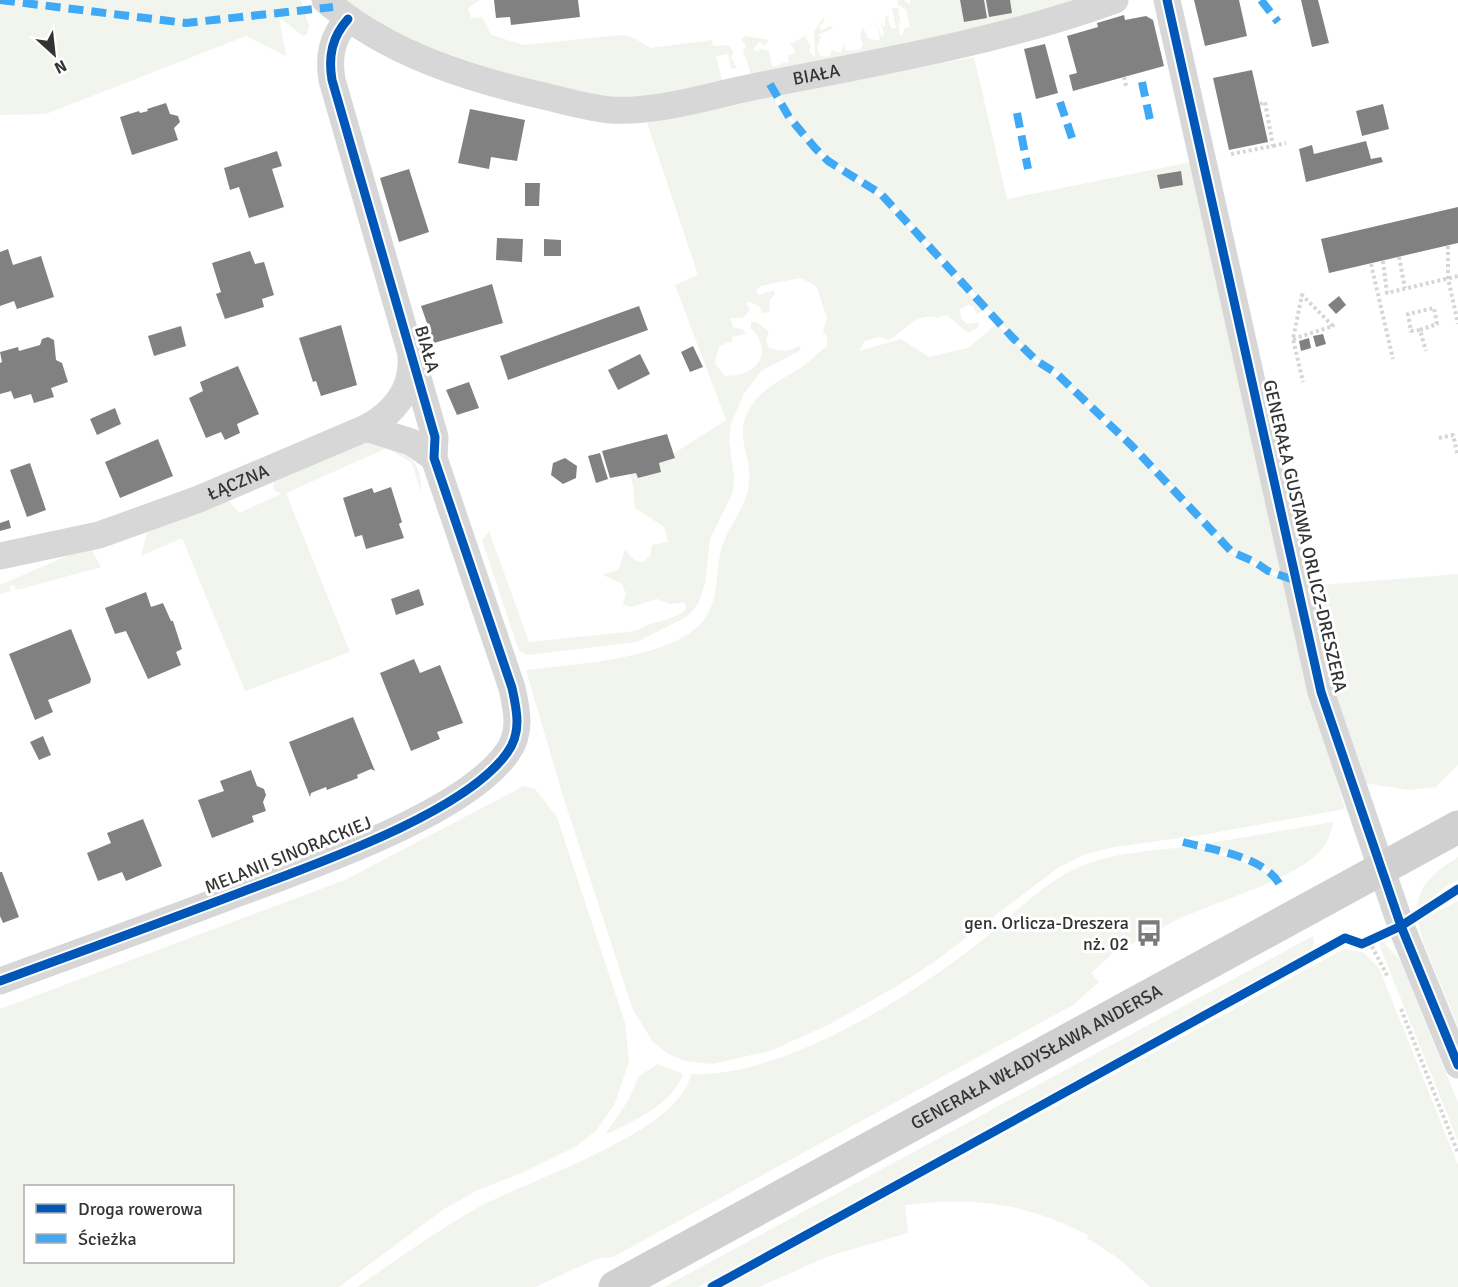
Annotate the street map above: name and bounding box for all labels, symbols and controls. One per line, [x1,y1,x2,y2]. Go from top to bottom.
north arrow [24,24,84,84]
text: N [51,55,70,78]
street label: BIAŁA [791,59,842,90]
street label: BIAŁA [410,323,444,375]
street label: GENERAŁA GUSTAWA ORLICZ-DRESZERA [1258,378,1352,694]
street label: ŁĄCZNA [204,460,272,505]
street label: MELANII SINORACKIEJ [201,811,375,899]
place label: gen. Orlicza-Dreszera nż. 02 [964,912,1129,955]
bus stop icon: gen. Orlicza-Dreszera nż. 02 [1134,918,1164,948]
street label: GENERAŁA WŁADYSŁAWA ANDERSA [907,980,1166,1134]
legend [24,1185,234,1263]
text: Droga rowerowa [78,1198,203,1220]
text: Ścieżka [78,1228,137,1250]

